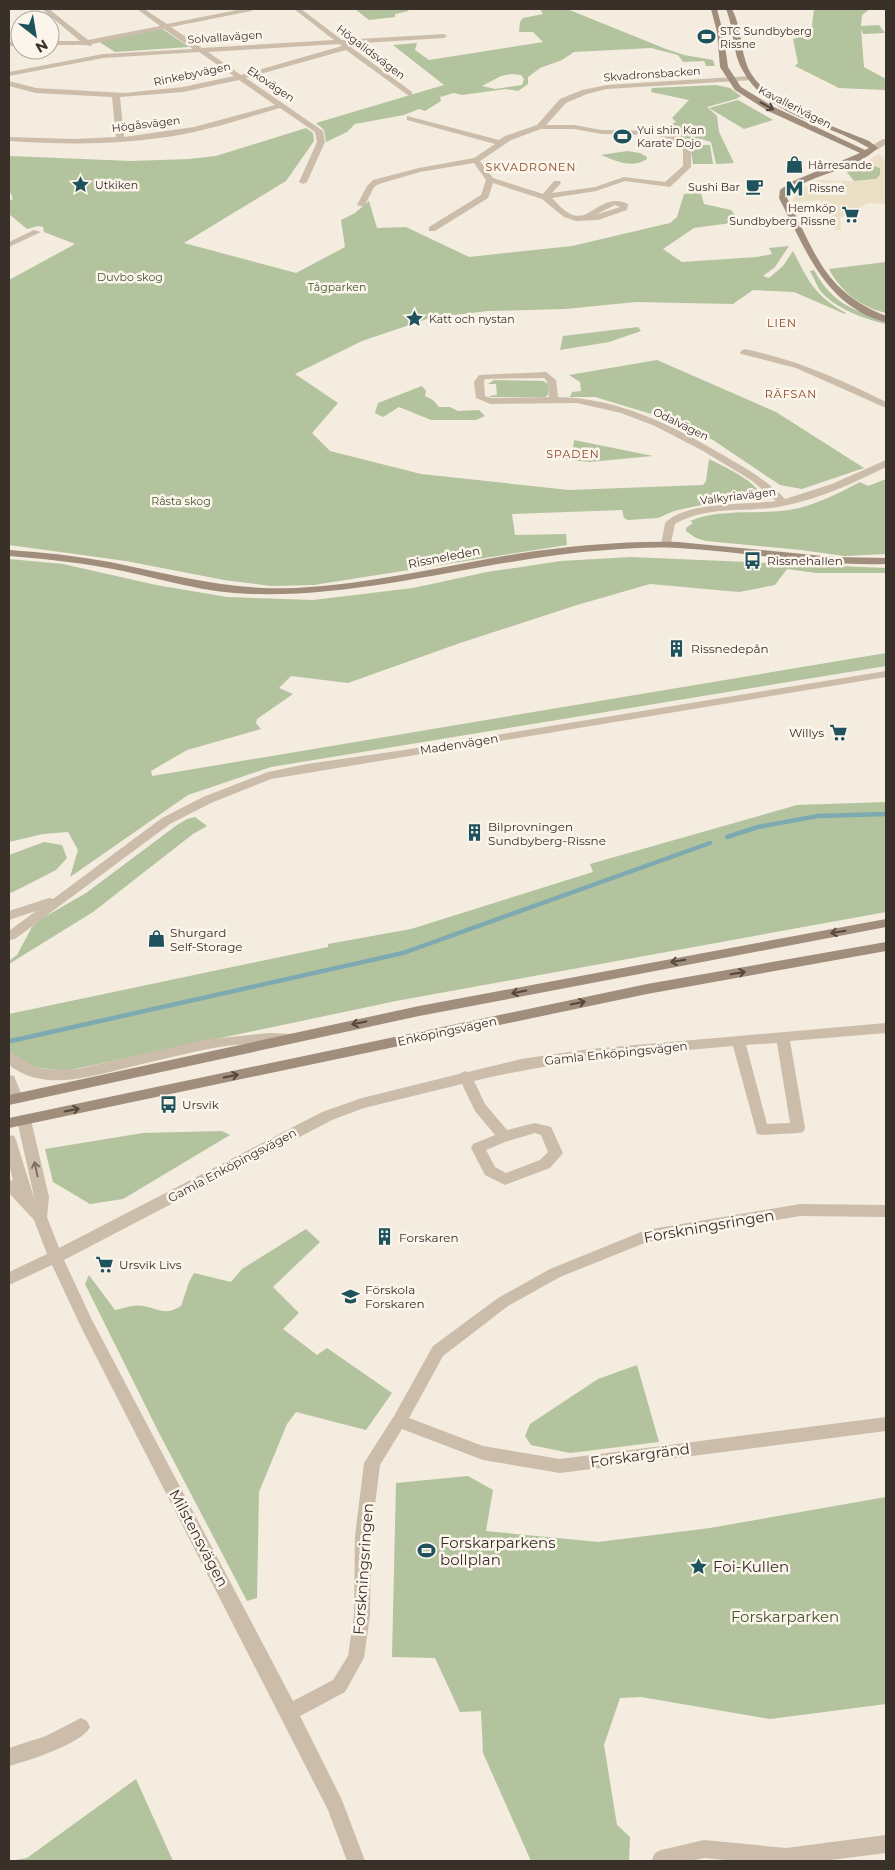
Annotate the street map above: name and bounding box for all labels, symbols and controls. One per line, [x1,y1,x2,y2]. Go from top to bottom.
north arrow [10,10,60,60]
street label: Högalidsvägen [334,22,408,82]
place label: STC Sundbyberg Rissne [720,24,812,51]
street label: Solvallavägen [187,27,263,47]
sports icon: STC Sundbyberg Rissne [696,27,716,47]
text: N [32,36,51,57]
street label: Rinkebyvägen [152,59,232,89]
street label: Ekovägen [245,63,297,105]
street label: Skvadronsbacken [603,64,701,84]
street label: Kavallerivägen [756,83,834,131]
one-way arrow [759,101,774,111]
street label: Högåsvägen [111,113,181,135]
place label: Yui shin Kan Karate Dojo [637,123,705,150]
sports icon: Yui shin Kan Karate Dojo [613,126,633,146]
shop icon: Hårresande [784,155,804,175]
place label: Hårresande [808,158,872,172]
district label: SKVADRONEN [486,160,576,174]
place icon: Utkiken [71,175,91,195]
cafe icon: Sushi Bar [744,177,764,197]
place label: Utkiken [95,178,138,192]
metro station icon: Rissne [785,178,805,198]
place label: Sushi Bar [688,180,740,194]
place label: Rissne [809,181,845,195]
place label: Hemköp Sundbyberg Rissne [729,201,836,228]
supermarket icon: Hemköp Sundbyberg Rissne [840,204,860,224]
park label: Duvbo skog [97,270,163,284]
park label: Tågparken [308,280,366,294]
place icon: Katt och nystan [405,309,425,329]
place label: Katt och nystan [429,312,515,326]
district label: LIEN [767,316,797,330]
district label: RÄFSAN [765,387,817,401]
street label: Odalvägen [651,405,711,443]
district label: SPADEN [546,447,600,461]
street label: Valkyriavägen [699,484,777,508]
park label: Råsta skog [151,494,211,508]
street label: Rissneleden [407,543,481,571]
bus stop icon: Rissnehallen [743,550,763,570]
place label: Rissnehallen [767,553,843,568]
building icon: Rissnedepån [667,638,687,658]
place label: Rissnedepån [691,641,769,656]
supermarket icon: Willys [828,722,848,742]
place label: Willys [789,725,824,740]
street label: Madenvägen [419,730,499,758]
place label: Bilprovningen Sundbyberg-Rissne [488,819,606,848]
building icon: Bilprovningen Sundbyberg-Rissne [464,823,484,843]
place label: Shurgard Self-Storage [170,925,243,954]
one-way arrow [831,928,847,937]
shop icon: Shurgard Self-Storage [146,929,166,949]
one-way arrow [671,957,687,966]
one-way arrow [730,967,746,977]
one-way arrow [511,987,527,997]
one-way arrow [570,998,586,1008]
street label: Enköpingsvägen [396,1013,498,1049]
one-way arrow [352,1019,368,1029]
street label: Gamla Enköpingsvägen [544,1038,688,1068]
one-way arrow [222,1071,238,1080]
bus stop icon: Ursvik [158,1094,178,1114]
place label: Ursvik [182,1097,220,1112]
one-way arrow [63,1105,79,1114]
street label: Gamla Enköpingsvägen [165,1125,299,1205]
one-way arrow [30,1161,40,1177]
street label: Forskningsringen [642,1205,776,1247]
building icon: Forskaren [375,1227,395,1247]
place label: Forskaren [399,1230,459,1245]
supermarket icon: Ursvik Livs [95,1254,115,1274]
place label: Ursvik Livs [119,1257,182,1272]
place label: Förskola Forskaren [365,1282,425,1311]
school or university icon: Förskola Forskaren [341,1286,361,1306]
street label: Forskargränd [589,1439,691,1471]
street label: Milstensvägen [165,1486,233,1590]
street label: Forskningsringen [349,1502,377,1636]
place label: Forskarparkens bollplan [440,1533,556,1569]
sports icon: Forskarparkens bollplan [416,1541,436,1561]
place icon: Foi-Kullen [689,1556,709,1576]
place label: Foi-Kullen [713,1557,789,1576]
park label: Forskarparken [731,1607,839,1626]

